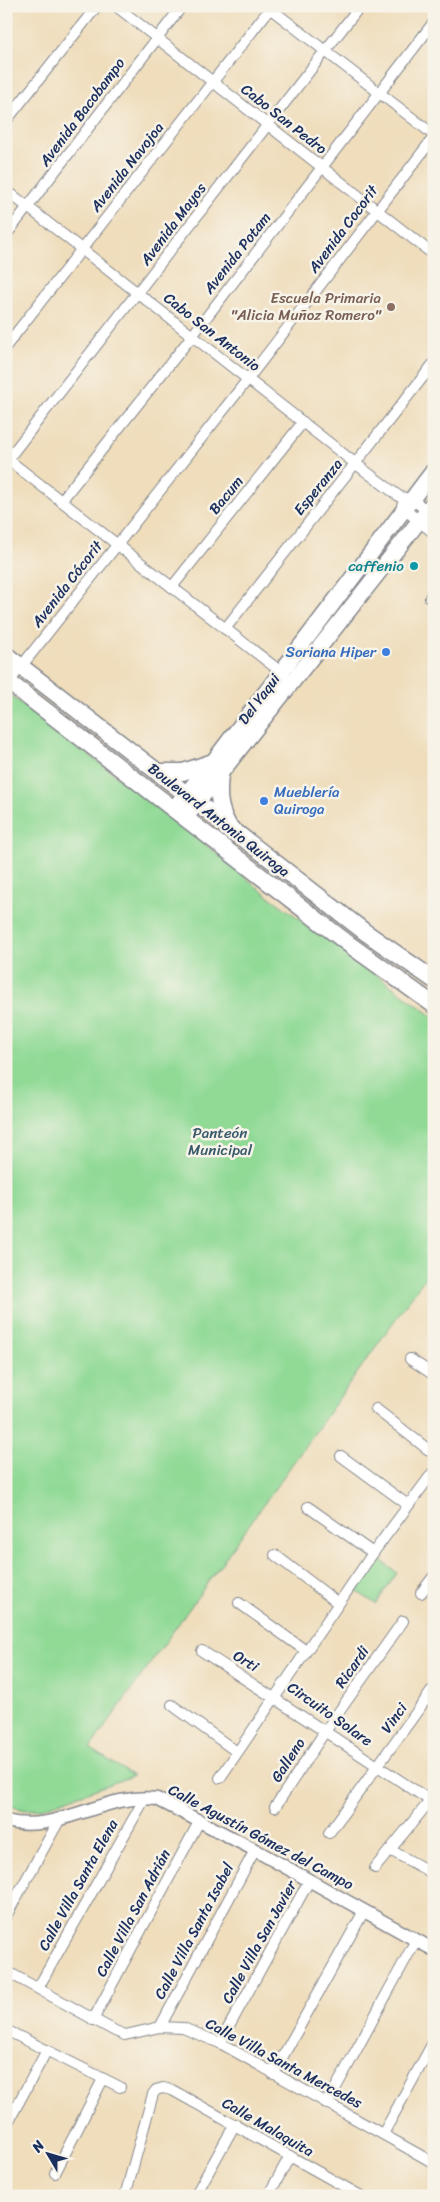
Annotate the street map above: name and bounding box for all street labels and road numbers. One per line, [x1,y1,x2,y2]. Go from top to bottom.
street label: Avenida Bacobampo [32,52,132,173]
street label: Cabo San Pedro [235,77,333,161]
street label: Avenida Navojoa [83,116,171,219]
street label: Avenida Mayos [132,177,213,272]
street label: Avenida Cocorit [301,179,385,279]
street label: Avenida Potam [196,206,278,301]
street label: Cabo San Antonio [158,286,267,379]
street label: Esperanza [287,452,350,521]
street label: Bacum [202,470,250,520]
street label: Avenida Cócorit [24,534,110,634]
street label: Del Yaqui [231,667,288,730]
street label: Boulevard Antonio Quiroga [142,756,296,884]
street label: Ricardi [328,1640,376,1693]
street label: Orti [228,1643,265,1680]
street label: Circuito Solare [282,1675,378,1753]
street label: Vinci [374,1696,415,1739]
street label: Galleno [264,1732,312,1788]
street label: Calle Agustín Gómez del Campo [163,1777,359,1897]
street label: Calle Villa Santa Elena [31,1814,125,1956]
street label: Calle Villa San Adrián [88,1845,178,1981]
street label: Calle Villa Santa Isabel [147,1857,241,2004]
street label: Calle Villa San Javier [214,1875,304,2008]
street label: Calle Villa Santa Mercedes [201,2011,367,2115]
street label: Calle Malaquita [217,2090,319,2164]

